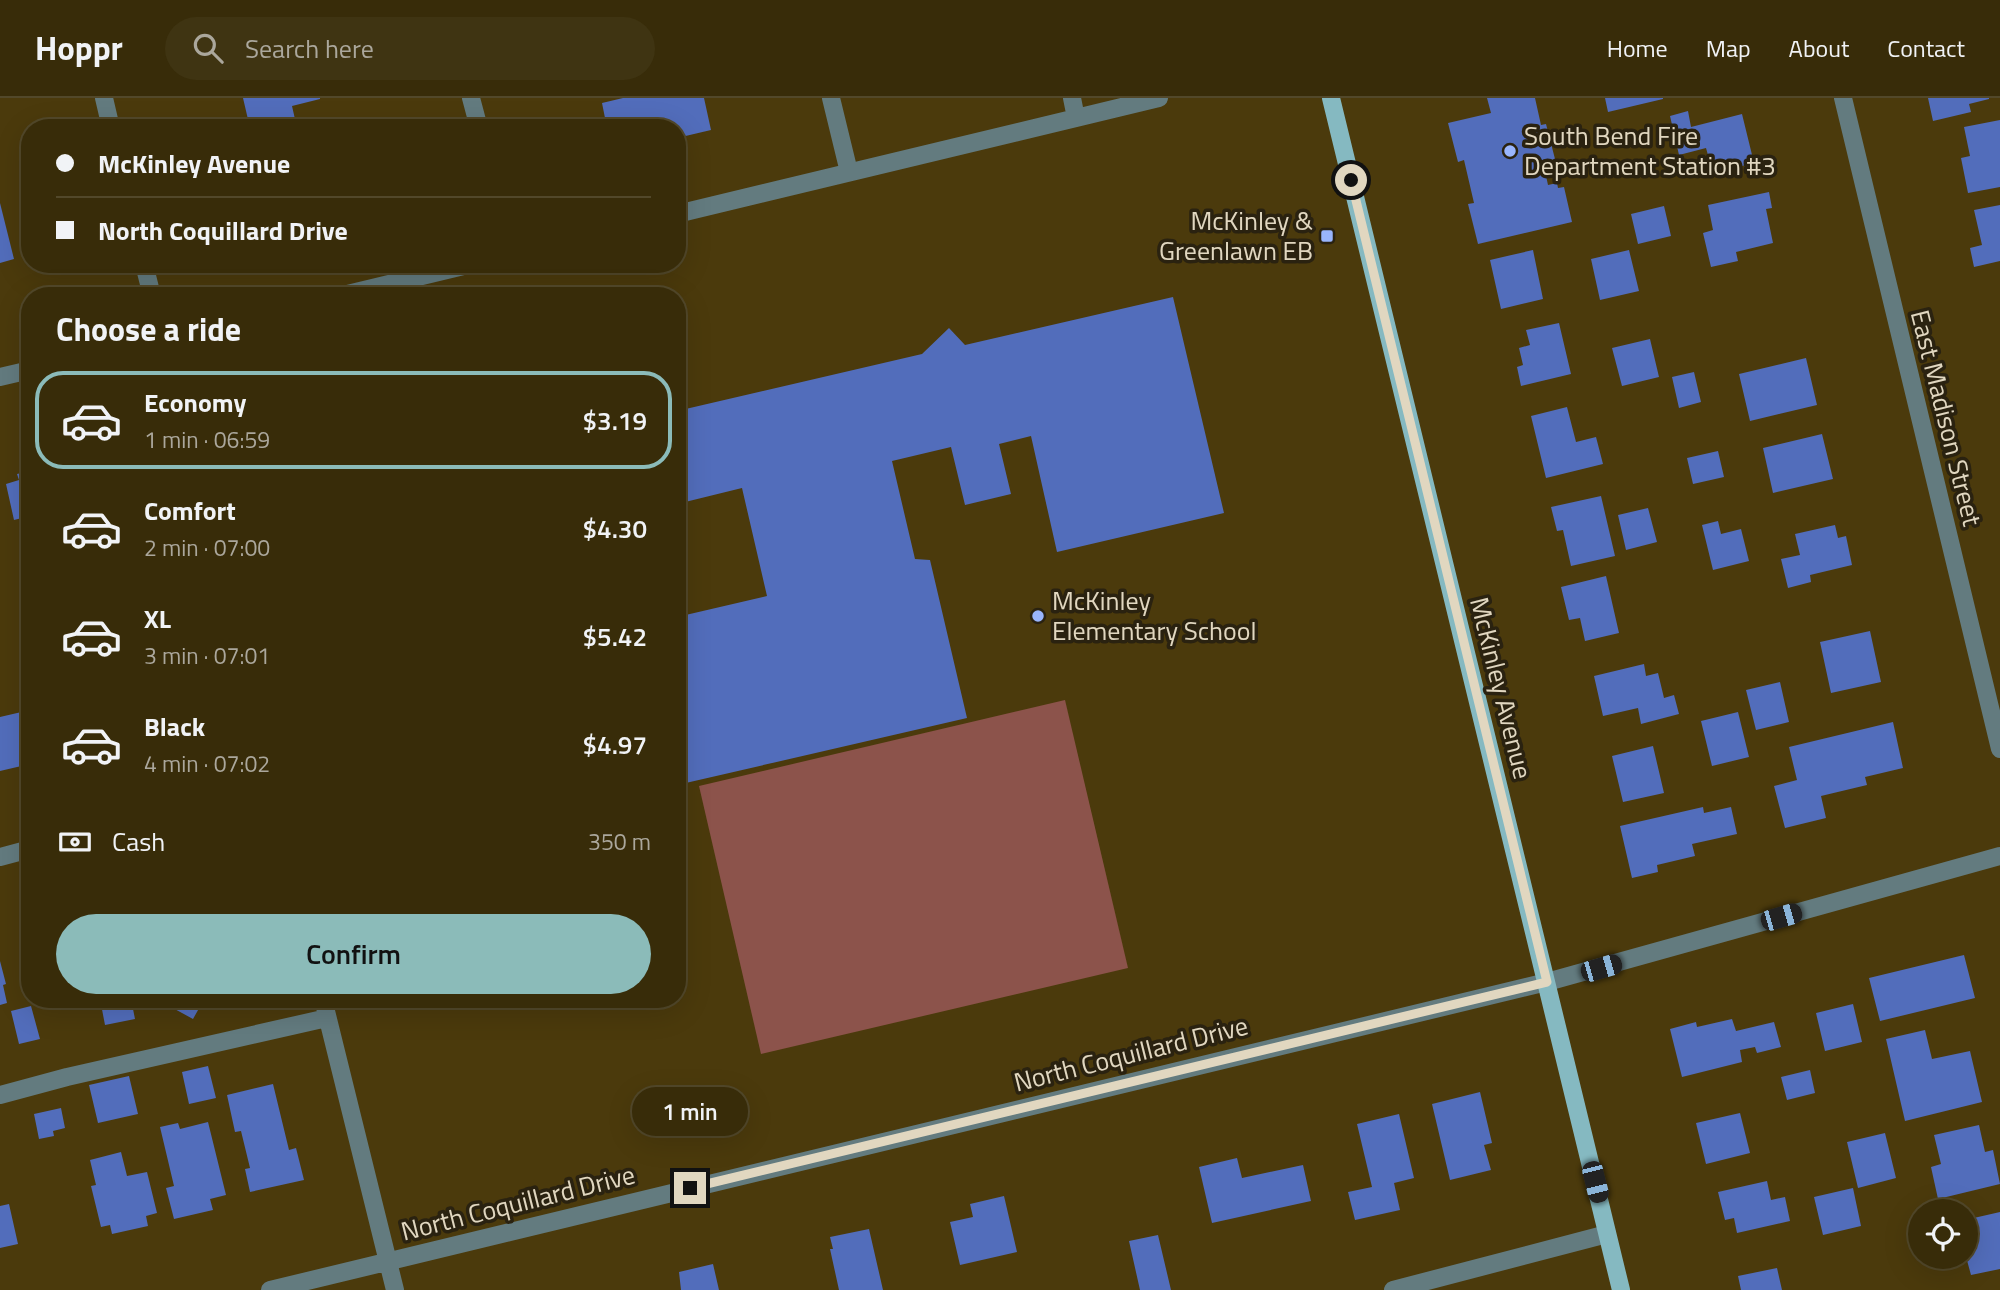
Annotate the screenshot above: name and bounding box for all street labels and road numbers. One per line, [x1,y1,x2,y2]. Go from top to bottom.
street label: East Madison Street [1901,306,1992,530]
street label: McKinley Avenue [1460,593,1543,783]
street label: North Coquillard Drive [1010,1006,1252,1101]
street label: North Coquillard Drive [397,1155,639,1250]

